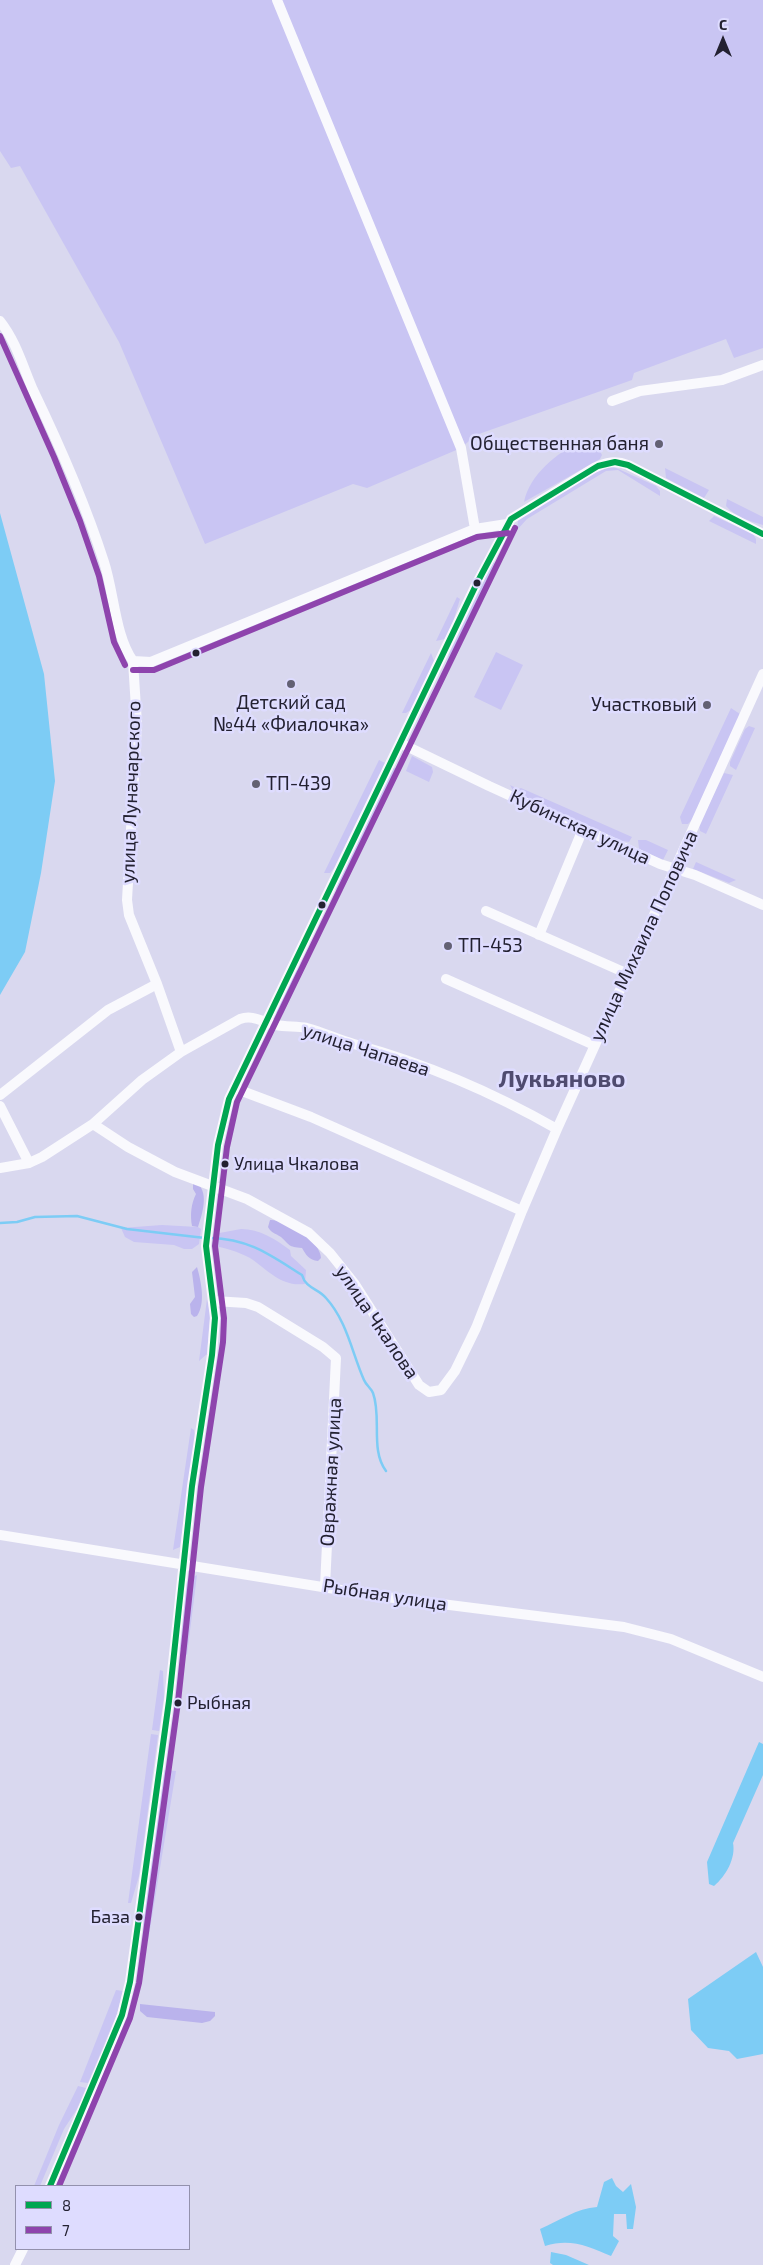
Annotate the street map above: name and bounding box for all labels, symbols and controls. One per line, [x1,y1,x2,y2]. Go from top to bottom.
north arrow [698,15,748,65]
text: С [719,16,727,33]
place label: Общественная баня [470,433,649,455]
marker: Общественная баня [653,438,665,450]
unlabelled marker [472,578,482,588]
unlabelled marker [191,648,201,658]
marker: Детский сад №44 «Фиалочка» [285,678,297,690]
place label: Детский сад №44 «Фиалочка» [213,692,369,736]
place label: Участковый [591,694,697,716]
marker: Участковый [701,699,713,711]
street label: улица Луначарского [116,700,146,884]
place label: ТП-439 [266,773,331,795]
marker: ТП-439 [250,778,262,790]
street label: Кубинская улица [506,785,654,869]
street label: улица Михаила Поповича [585,827,703,1045]
unlabelled marker [317,900,327,910]
place label: ТП-453 [458,935,523,957]
marker: ТП-453 [442,940,454,952]
street label: улица Чапаева [300,1019,432,1081]
district label: Лукьяново [499,1065,625,1093]
place label: Улица Чкалова [234,1153,359,1175]
marker: Улица Чкалова [220,1159,230,1169]
street label: улица Чкалова [331,1261,423,1383]
street label: Овражная улица [316,1397,346,1547]
street label: Рыбная улица [321,1574,449,1616]
place label: Рыбная [187,1692,251,1714]
marker: Рыбная [173,1698,183,1708]
place label: База [90,1906,130,1928]
marker: База [134,1912,144,1922]
legend [15,2185,190,2250]
text: 8 [62,2196,71,2214]
text: 7 [62,2221,70,2239]

